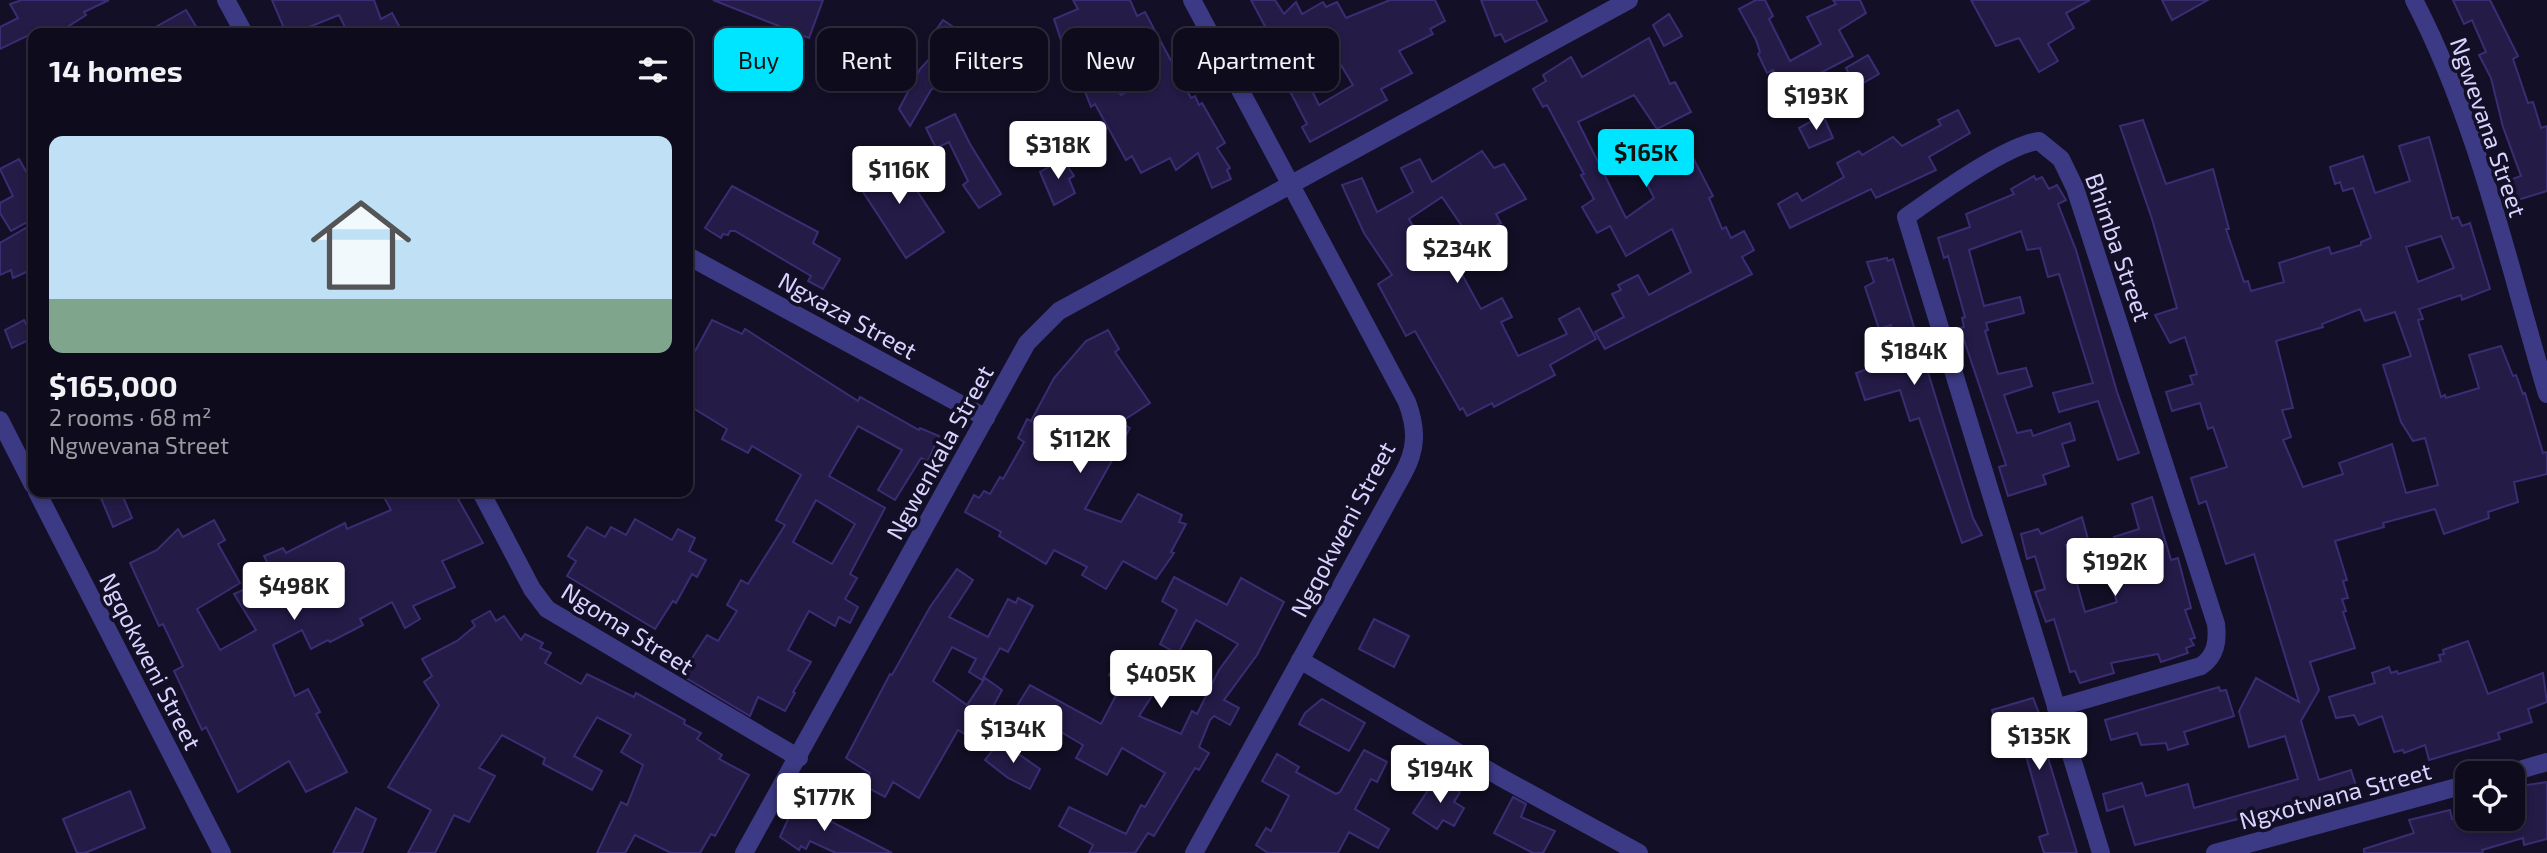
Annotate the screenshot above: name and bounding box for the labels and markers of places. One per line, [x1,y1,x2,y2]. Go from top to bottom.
pin: $193K [1767,72,1865,132]
pin: $318K [1009,122,1107,181]
pin: $165K [1597,130,1695,189]
pin: $116K [850,146,948,206]
pin: $234K [1408,226,1506,285]
pin: $184K [1865,328,1963,387]
pin: $112K [1031,416,1129,475]
pin: $192K [2066,538,2164,598]
pin: $498K [245,562,343,622]
pin: $405K [1112,650,1210,710]
pin: $134K [964,706,1062,765]
pin: $135K [1990,712,2088,772]
pin: $194K [1391,746,1489,805]
pin: $177K [775,774,873,833]

